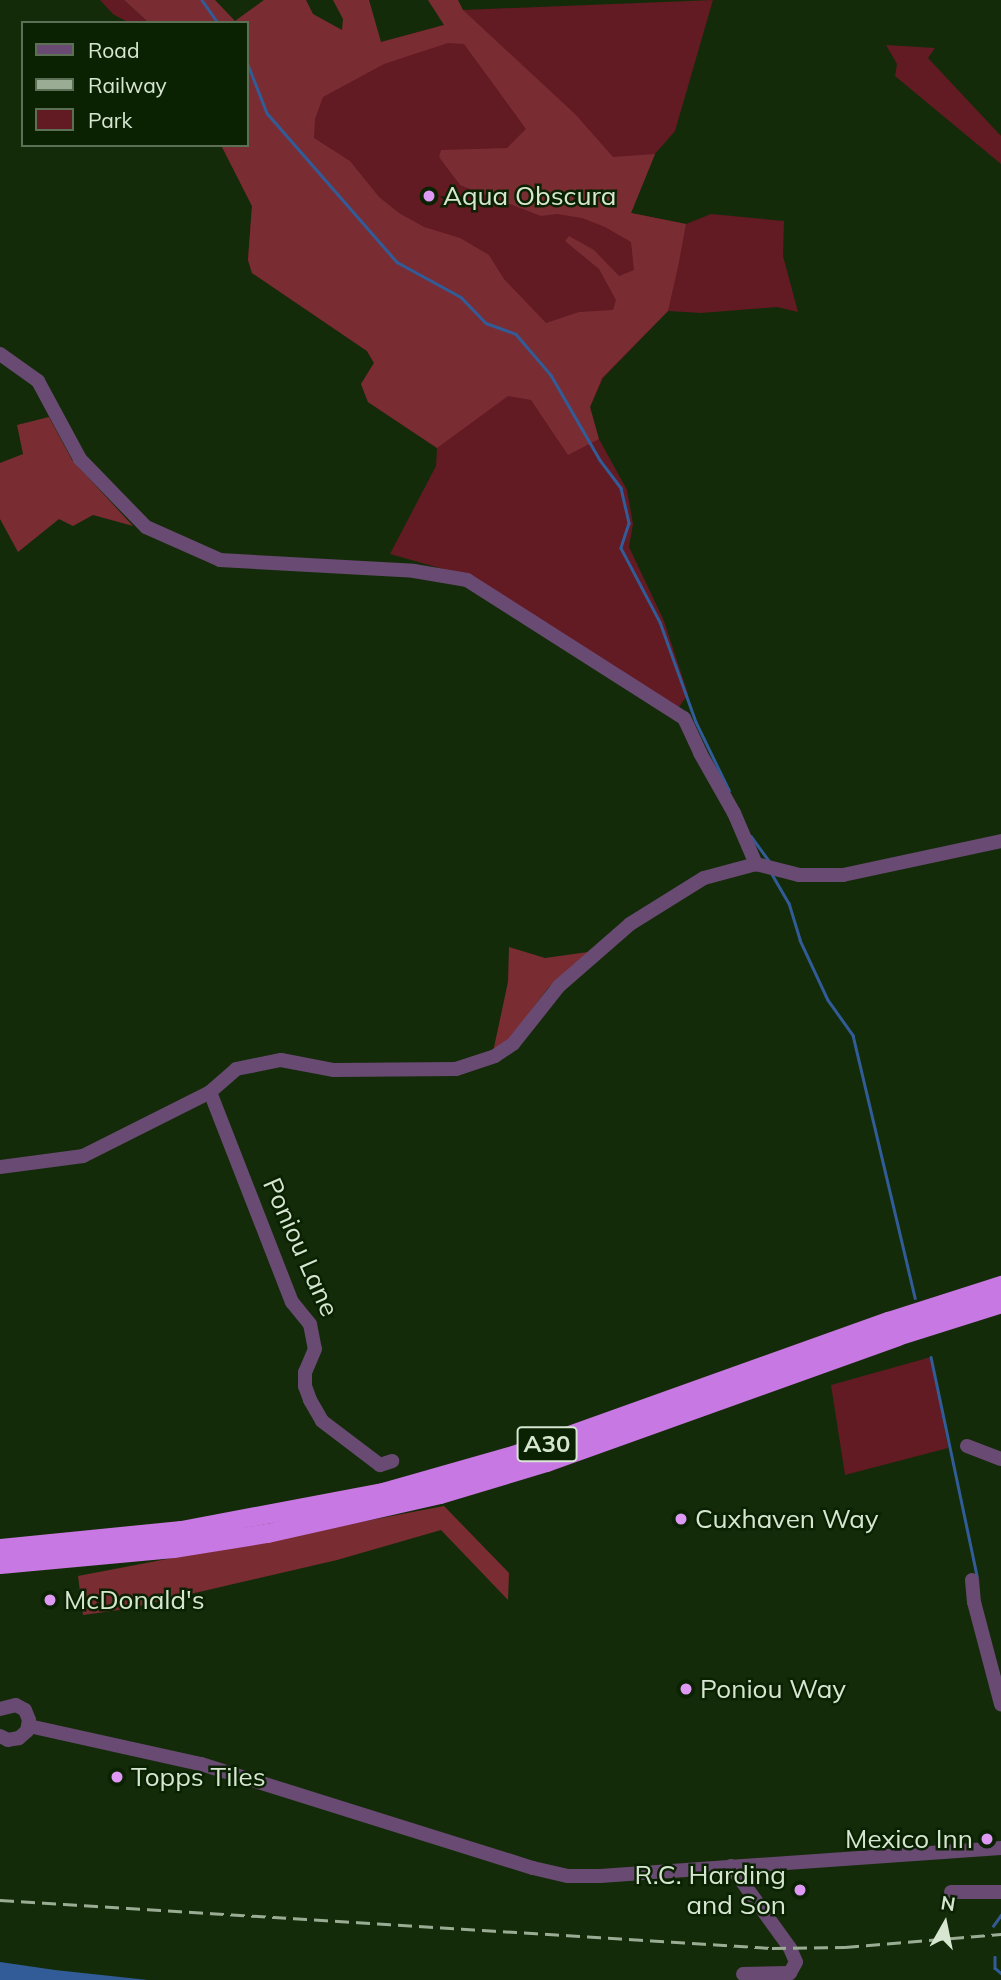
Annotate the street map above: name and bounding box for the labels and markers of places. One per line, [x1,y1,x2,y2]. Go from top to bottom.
place label: Aqua Obscura [443,180,616,212]
marker: Aqua Obscura [421,188,437,204]
place label: Cuxhaven Way [695,1503,879,1535]
marker: Cuxhaven Way [673,1511,689,1527]
place label: McDonald's [64,1584,205,1616]
marker: McDonald's [42,1592,58,1608]
place label: Poniou Way [700,1673,846,1705]
marker: Poniou Way [678,1681,694,1697]
place label: Topps Tiles [131,1761,266,1793]
marker: Topps Tiles [109,1769,125,1785]
place label: Mexico Inn [845,1823,973,1855]
marker: Mexico Inn [979,1831,995,1847]
place label: R.C. Harding and Son [635,1859,786,1920]
marker: R.C. Harding and Son [792,1882,808,1898]

